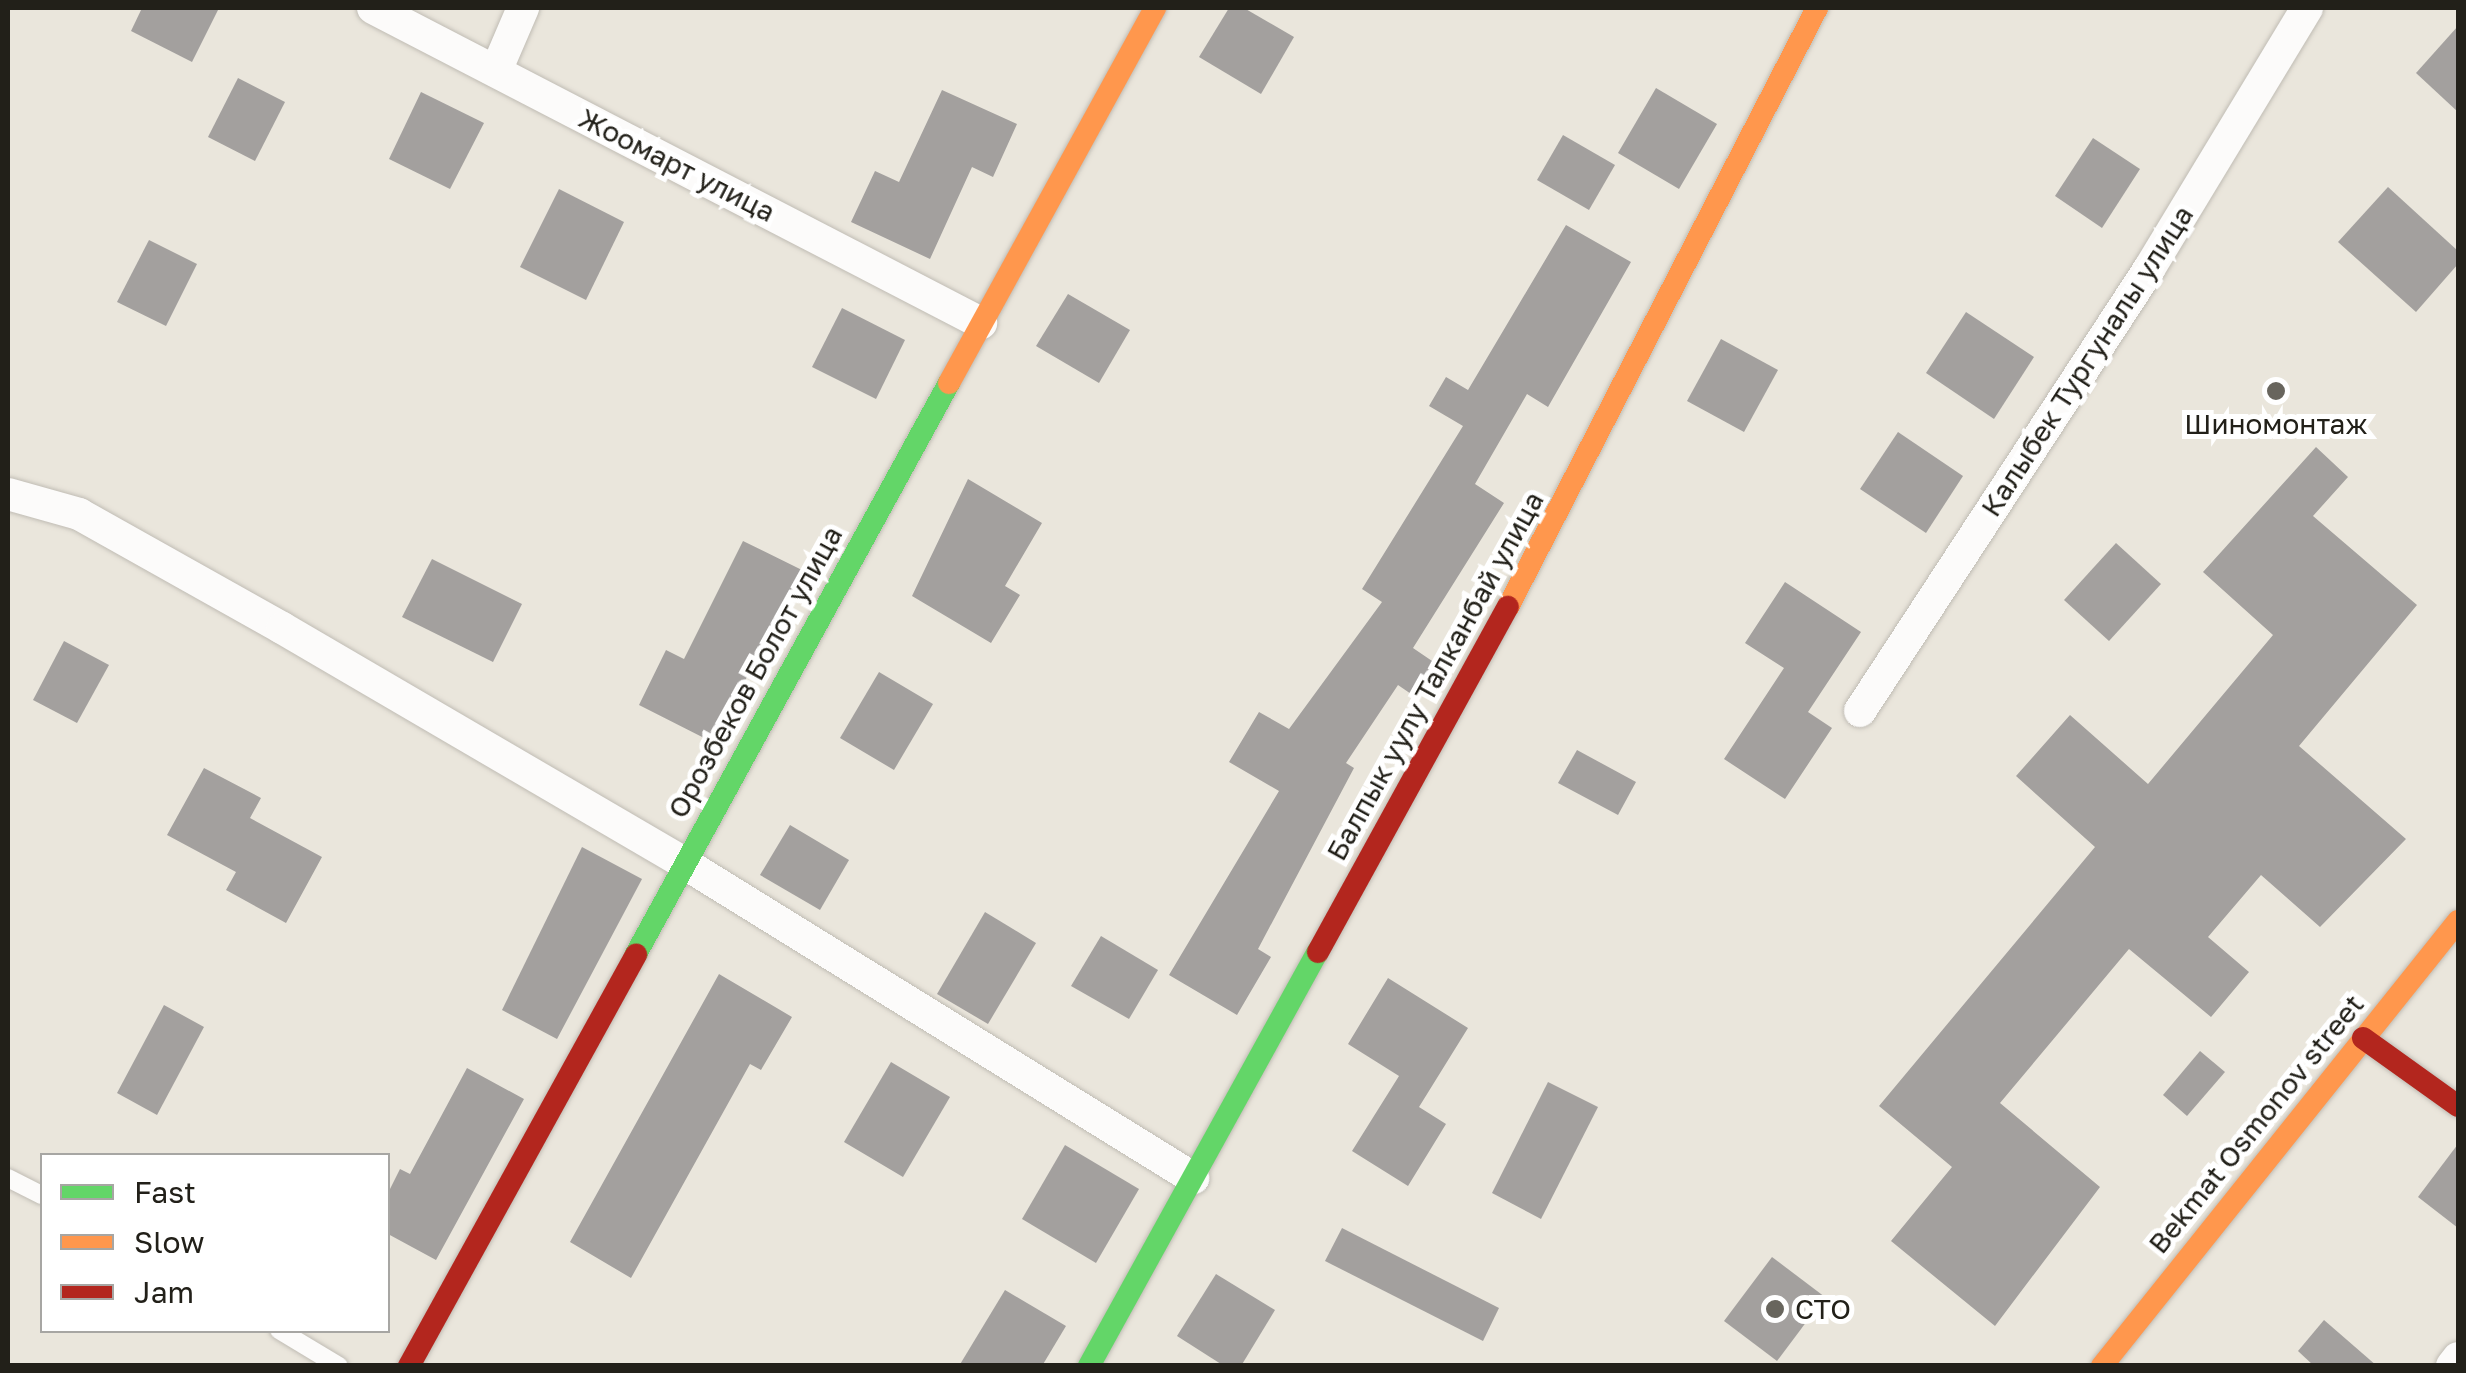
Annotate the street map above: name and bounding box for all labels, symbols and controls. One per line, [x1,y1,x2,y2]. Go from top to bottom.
street label: Жоомарт улица [573,101,781,229]
street label: Калыбек Тургуналы улица [1974,199,2200,523]
marker: Шиномонтаж [2265,380,2287,402]
place label: Шиномонтаж [2184,407,2368,441]
street label: Балпык уулу Талканбай улица [1319,486,1551,866]
street label: Орозбеков Болот улица [661,520,849,824]
street label: Bekmat Osmonov street [2141,988,2371,1260]
legend [40,1153,390,1333]
text: Fast [134,1174,196,1210]
text: Slow [134,1224,205,1260]
text: Jam [134,1274,194,1310]
place label: СТО [1795,1292,1851,1326]
marker: СТО [1764,1298,1786,1320]

